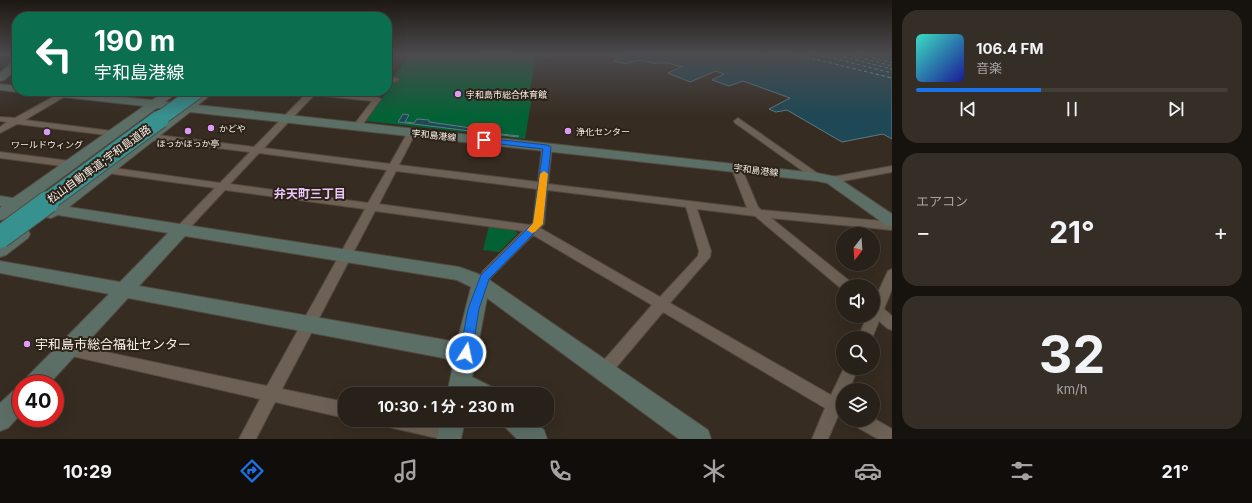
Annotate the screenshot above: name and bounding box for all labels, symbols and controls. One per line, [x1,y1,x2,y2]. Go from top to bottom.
text: 190 m [94,24,175,58]
icon: left [28,28,80,80]
text: 106.4 FM [976,39,1043,58]
text: 音楽 [976,60,1002,76]
text: 宇和島港線 [94,62,184,83]
marker: 宇和島市総合体育館 [453,89,463,99]
place label: 宇和島市総合体育館 [466,89,547,100]
icon: previous [957,98,979,120]
icon: pause [1061,98,1083,120]
icon: next [1165,98,1187,120]
street label: 松山自動車道;宇和島道路 [45,122,153,206]
marker: かどや [206,123,216,133]
place label: かどや [219,123,246,134]
pin [467,123,501,157]
marker: ほっかほっか亭 [183,126,193,136]
marker: 浄化センター [563,126,573,136]
place label: 浄化センター [576,126,630,137]
marker: ワールドウィング [42,127,52,137]
street label: 宇和島港線 [411,127,458,143]
icon: arrive [473,129,495,151]
place label: ほっかほっか亭 [156,138,220,149]
place label: ワールドウィング [11,139,83,150]
street label: 宇和島港線 [733,162,780,178]
district label: 弁天町三丁目 [274,186,346,201]
text: エアコン [916,193,968,209]
text: 21° [1049,214,1095,250]
text: − [916,219,931,245]
text: + [1213,219,1228,245]
north arrow [836,227,880,271]
map controls [836,227,880,427]
button: sound [836,279,880,323]
text: 32 [1039,323,1105,386]
button: search [836,331,880,375]
position arrow [445,332,487,374]
place label: 宇和島市総合福祉センター [35,336,191,352]
marker: 宇和島市総合福祉センター [22,339,32,349]
speed limit sign: 40 [12,375,64,427]
text: km/h [1057,381,1087,397]
button: layers [836,383,880,427]
text: 10:30 · 1 分 · 230 m [377,397,515,416]
icon: directions [238,457,266,485]
icon: music [392,457,420,485]
icon: phone [546,457,574,485]
icon: climate [700,457,728,485]
icon: car [854,457,882,485]
icon: filters [1008,457,1036,485]
text: 10:29 [63,461,112,482]
text: 21° [1162,461,1189,482]

